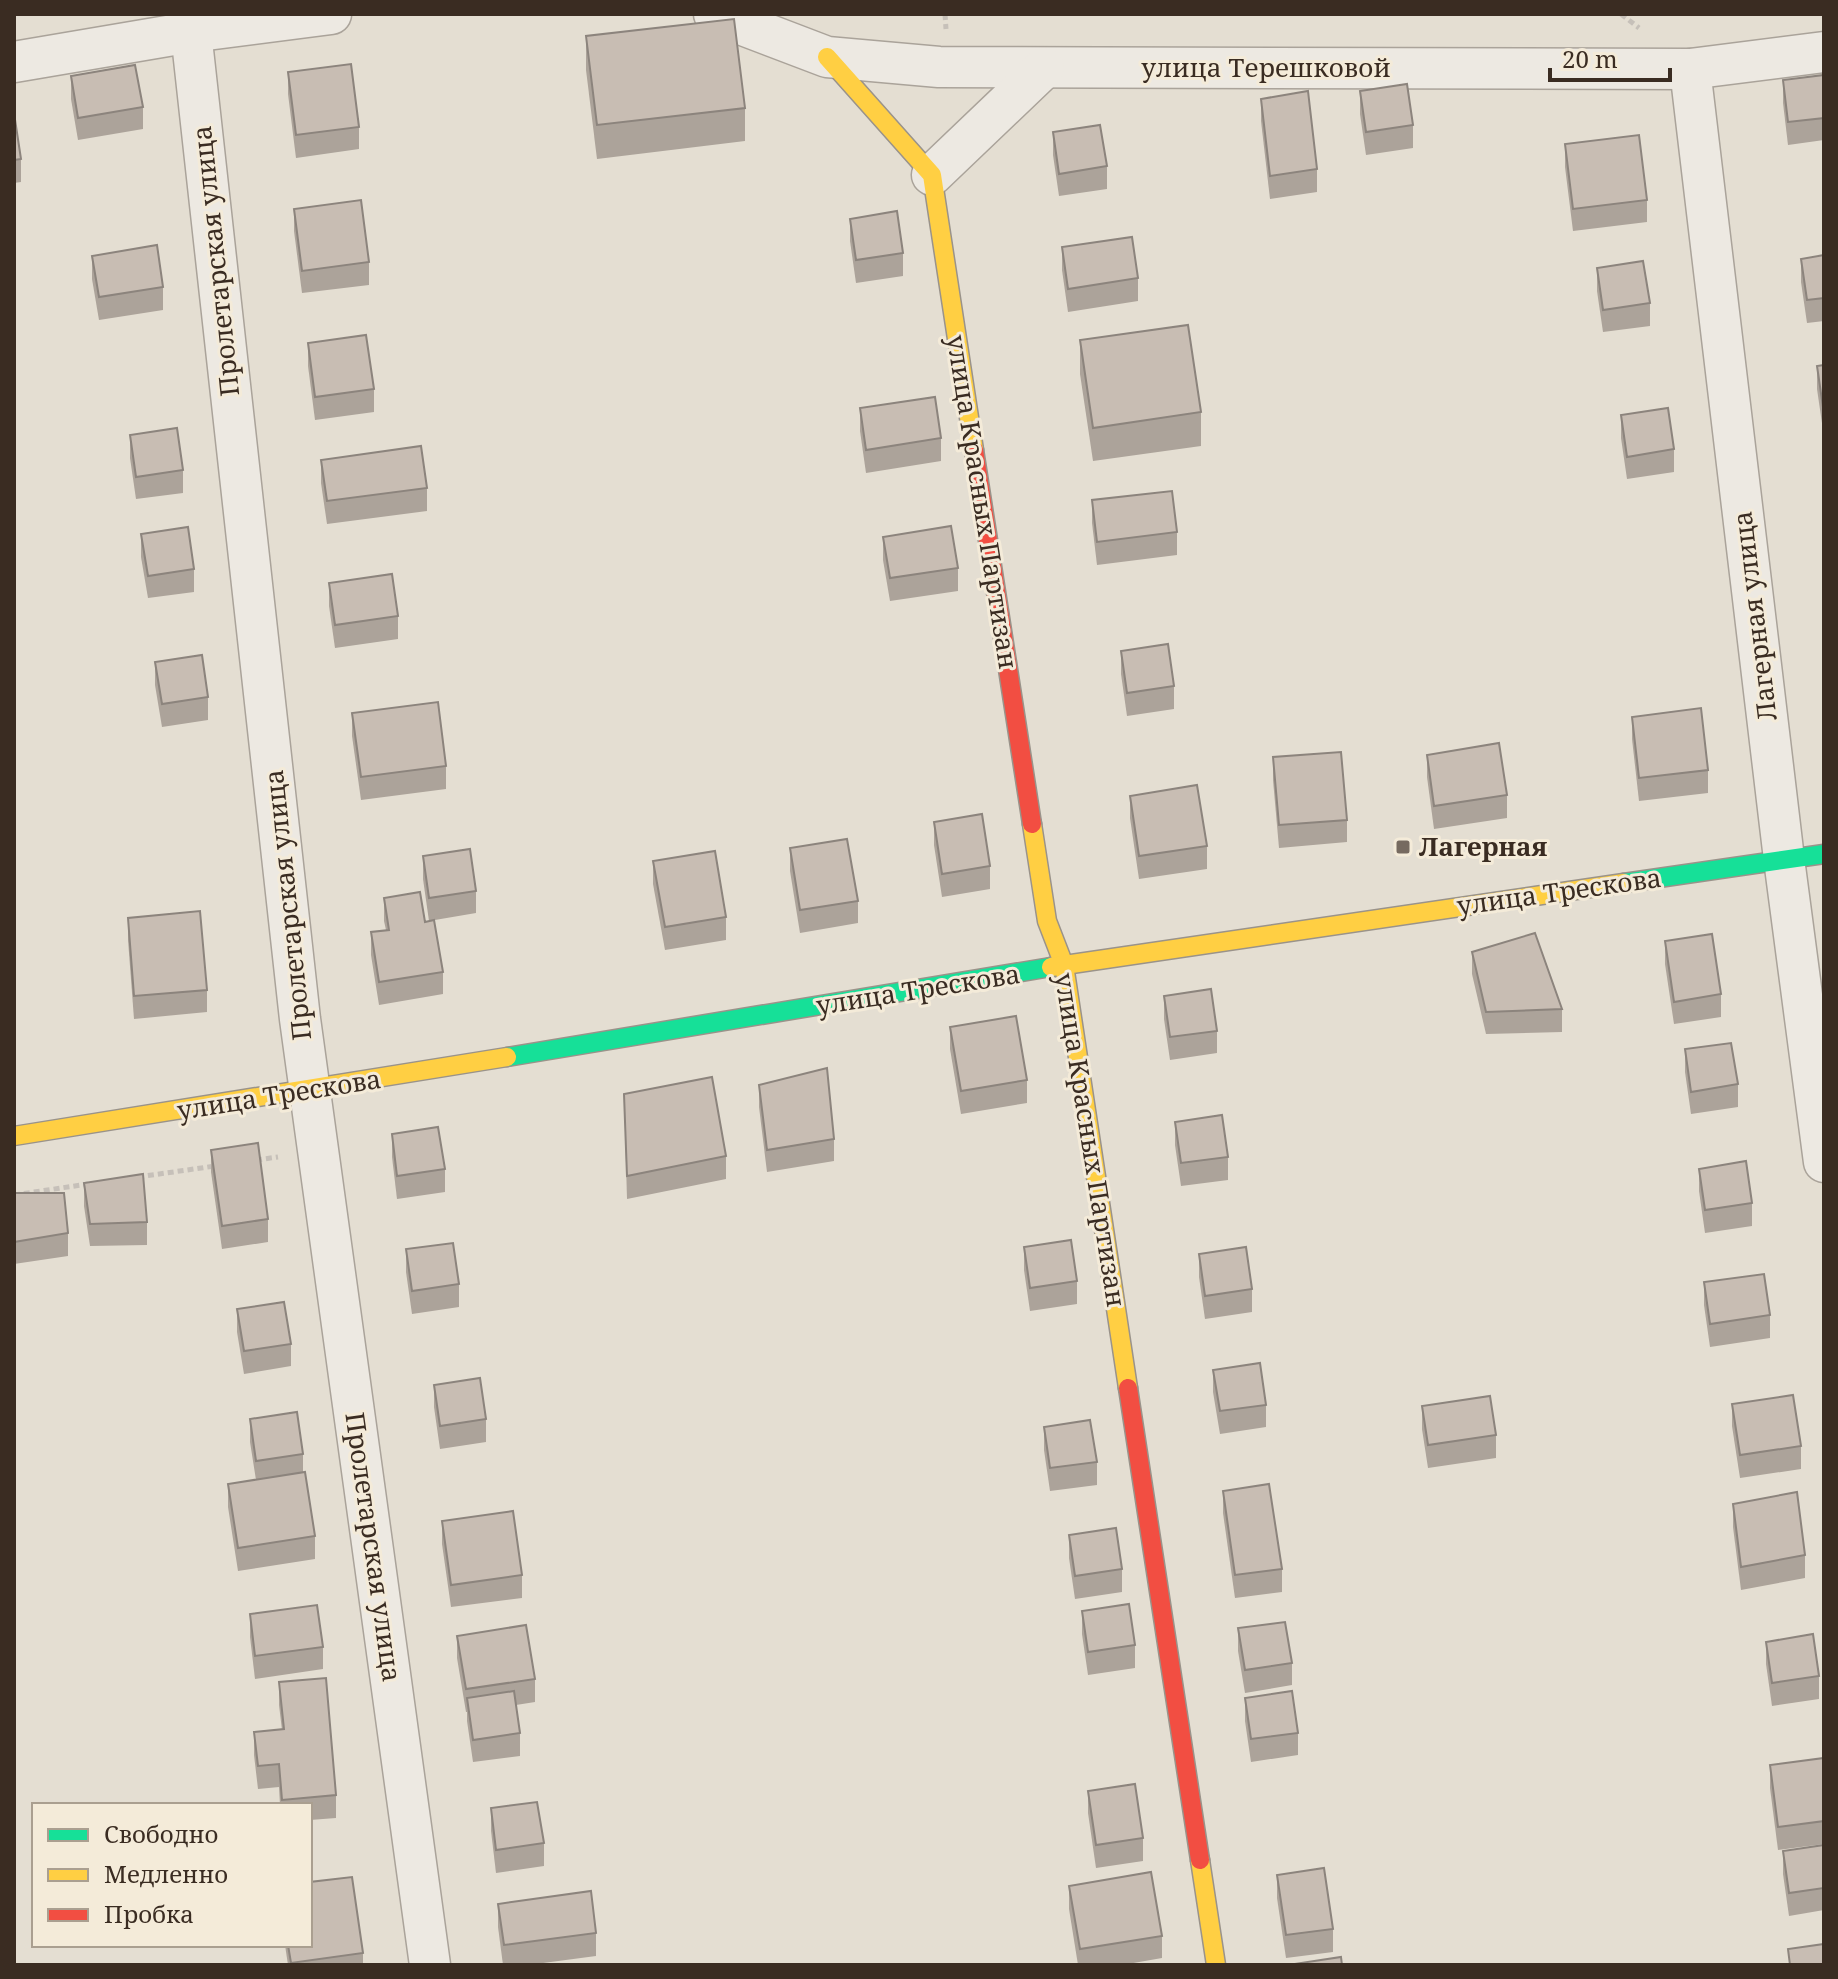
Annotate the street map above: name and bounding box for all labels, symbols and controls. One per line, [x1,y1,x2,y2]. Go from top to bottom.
scale bar [1550,32,1670,82]
text: 20 m [1562,42,1618,75]
street label: улица Терешковой [1141,49,1391,85]
street label: Пролетарская улица [183,124,247,398]
street label: улица Красных Партизан [939,332,1027,671]
street label: Лагерная улица [1723,509,1785,723]
street label: Пролетарская улица [255,768,319,1042]
place label: Лагерная [1419,828,1547,864]
marker: Лагерная [1394,838,1412,856]
street label: улица Трескова [1454,859,1663,923]
street label: улица Трескова [813,955,1022,1023]
street label: улица Красных Партизан [1047,970,1135,1309]
street label: улица Трескова [174,1060,383,1128]
street label: Пролетарская улица [337,1410,411,1684]
legend [32,1803,312,1947]
text: Свободно [104,1817,218,1850]
text: Медленно [104,1857,228,1890]
text: Пробка [104,1897,194,1930]

